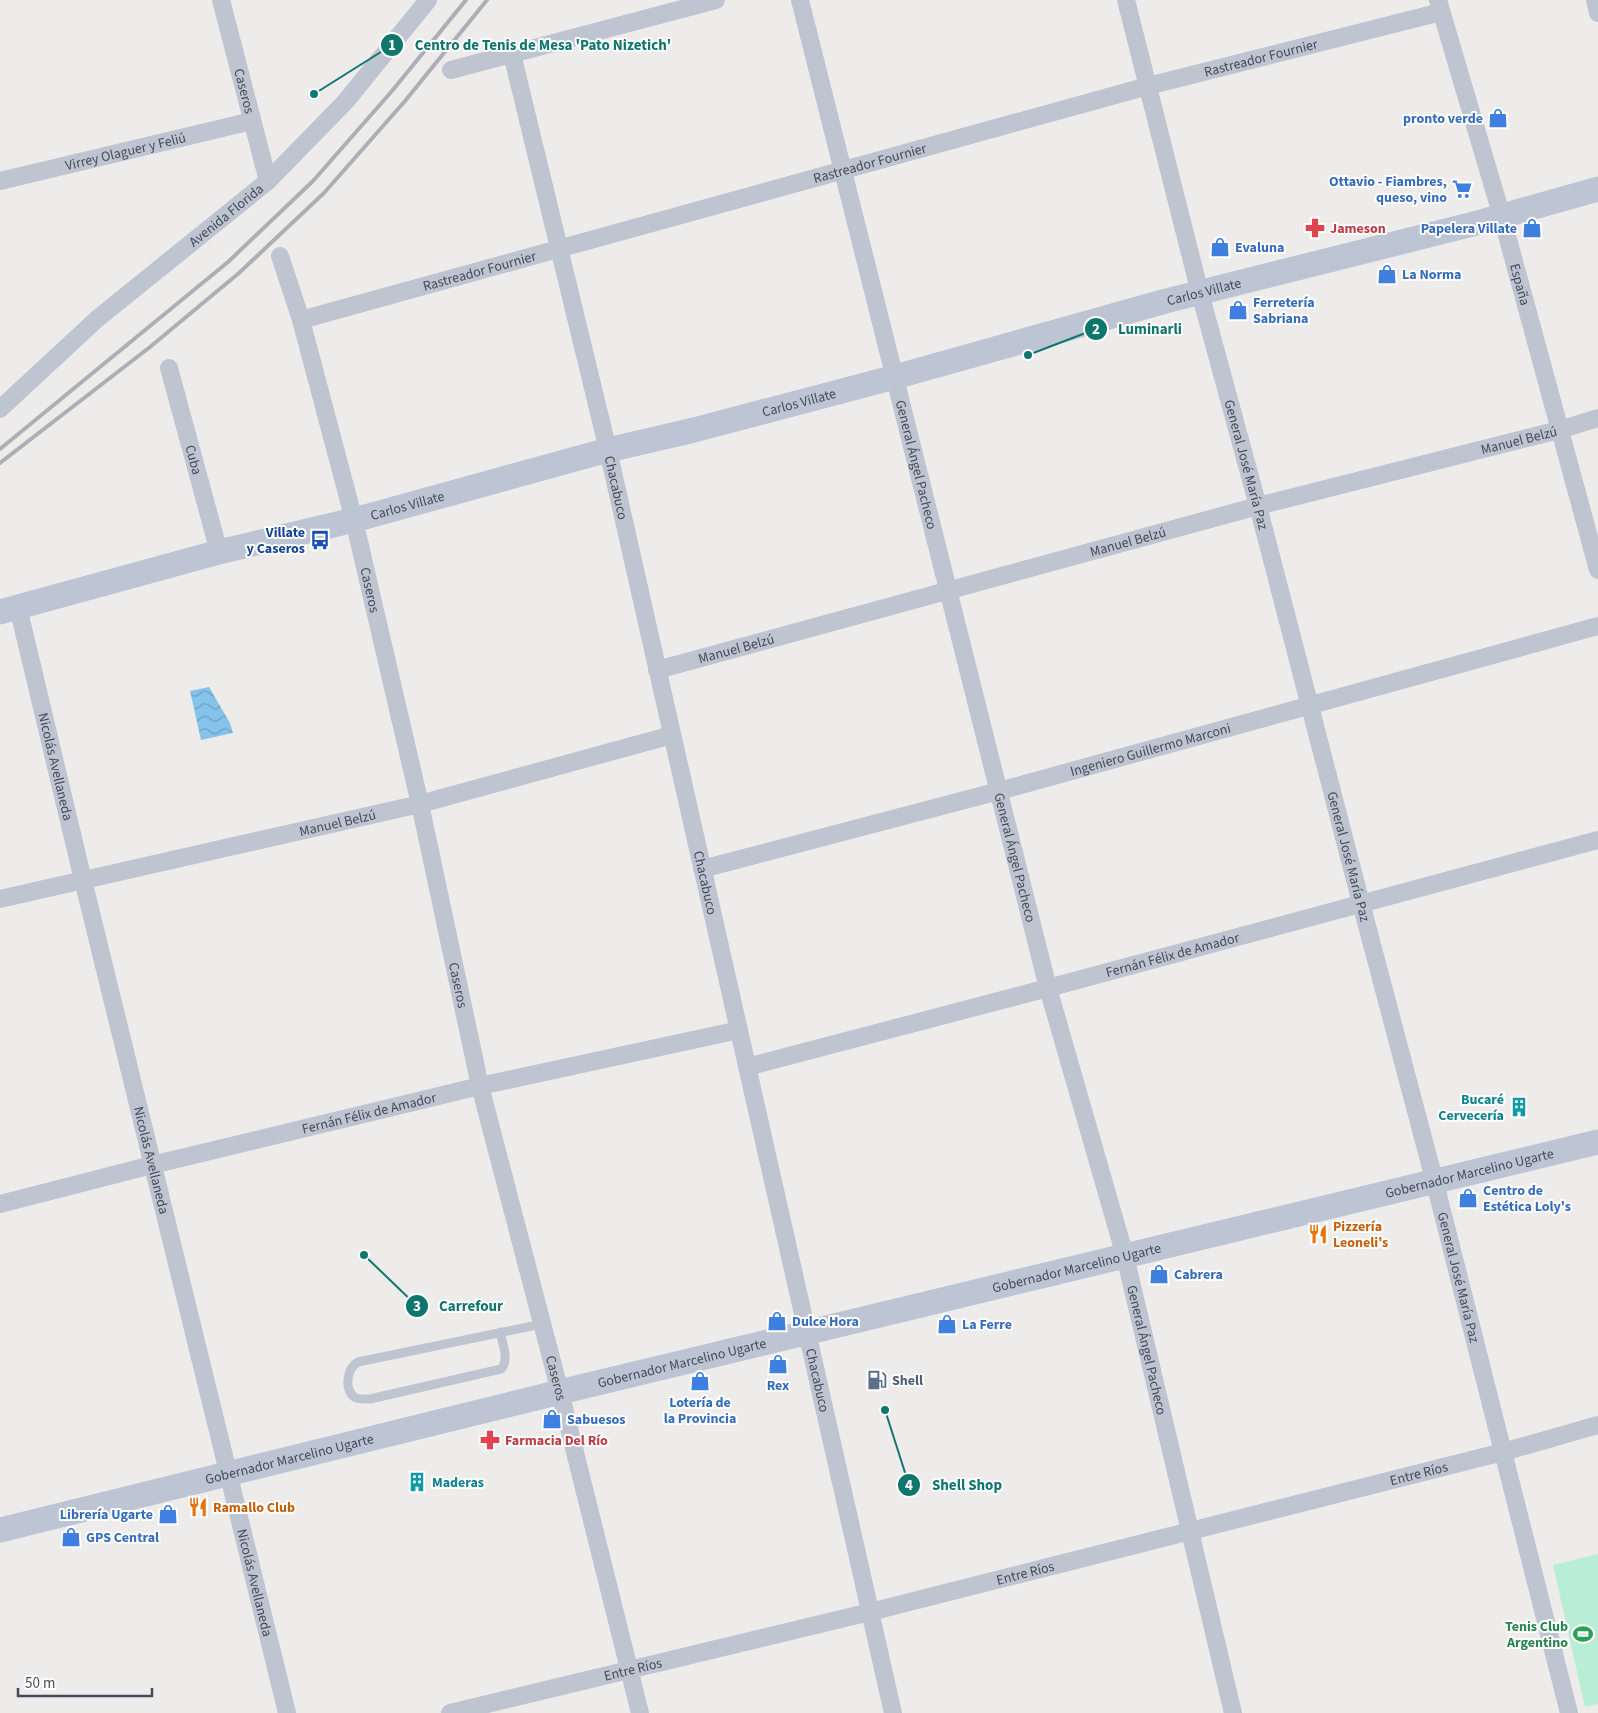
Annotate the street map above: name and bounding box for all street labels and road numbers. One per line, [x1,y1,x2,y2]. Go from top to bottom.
street label: Rastreador Fournier [1202,34,1320,82]
street label: Caseros [228,66,259,116]
street label: Virrey Olaguer y Feliú [63,128,188,176]
street label: Rastreador Fournier [811,139,929,189]
street label: Avenida Florida [185,179,268,252]
street label: Rastreador Fournier [421,246,539,297]
street label: España [1504,261,1535,308]
street label: Carlos Villate [1165,274,1243,311]
street label: Carlos Villate [760,384,838,423]
street label: General Ángel Pacheco [890,398,942,532]
street label: General José María Paz [1219,398,1273,532]
street label: Manuel Belzú [1479,422,1559,460]
street label: Cuba [179,443,207,477]
street label: Chacabuco [599,454,632,522]
street label: Carlos Villate [368,487,447,526]
street label: Manuel Belzú [1088,523,1168,562]
street label: Caseros [354,565,384,615]
street label: Manuel Belzú [696,629,777,669]
street label: Nicolás Avellaneda [33,711,78,823]
street label: Ingeniero Guillermo Marconi [1068,719,1233,782]
street label: General José María Paz [1321,789,1375,924]
street label: General Ángel Pacheco [988,791,1040,924]
street label: Manuel Belzú [297,805,378,842]
street label: Chacabuco [688,849,722,917]
street label: Fernán Félix de Amador [1104,928,1242,983]
street label: Caseros [443,961,472,1010]
street label: Fernán Félix de Amador [300,1088,438,1140]
street label: Nicolás Avellaneda [128,1104,173,1216]
street label: Gobernador Marcelino Ugarte [1383,1144,1556,1204]
street label: General José María Paz [1432,1210,1484,1345]
street label: Gobernador Marcelino Ugarte [990,1239,1163,1299]
street label: General Ángel Pacheco [1121,1283,1171,1417]
street label: Gobernador Marcelino Ugarte [596,1334,768,1394]
street label: Chacabuco [800,1346,834,1414]
street label: Caseros [540,1353,571,1403]
street label: Gobernador Marcelino Ugarte [203,1429,376,1490]
street label: Entre Ríos [1388,1457,1450,1491]
street label: Nicolás Avellaneda [231,1527,277,1639]
street label: Entre Ríos [994,1557,1057,1591]
street label: Entre Ríos [602,1653,664,1687]

